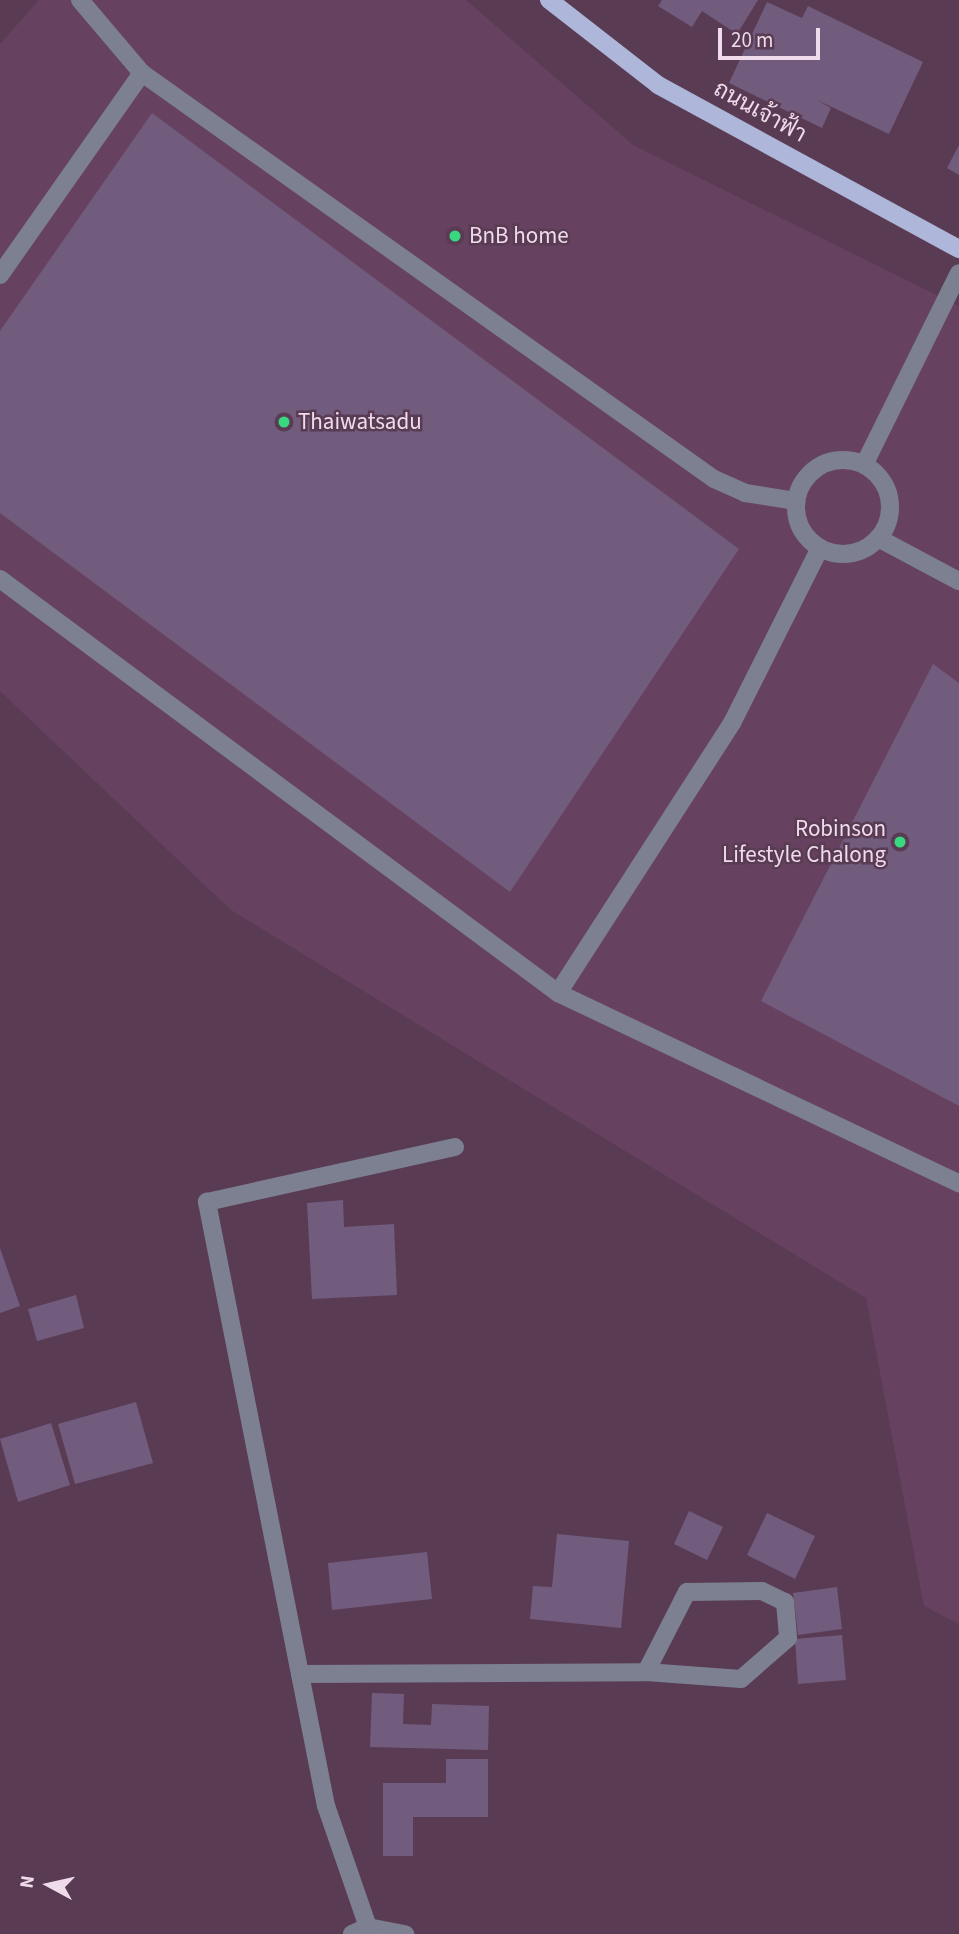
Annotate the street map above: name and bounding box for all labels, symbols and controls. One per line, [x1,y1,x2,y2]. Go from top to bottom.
scale bar [721,14,822,58]
text: 20 m [731,25,773,55]
street label: ถนนเจ้าฟ้า [709,75,811,149]
place label: BnB home [469,222,569,250]
marker: BnB home [447,228,463,244]
place label: Thaiwatsadu [298,408,422,436]
marker: Thaiwatsadu [276,414,292,430]
place label: Robinson Lifestyle Chalong [722,815,886,869]
marker: Robinson Lifestyle Chalong [892,834,908,850]
north arrow [14,1850,84,1920]
text: N [13,1874,42,1890]

